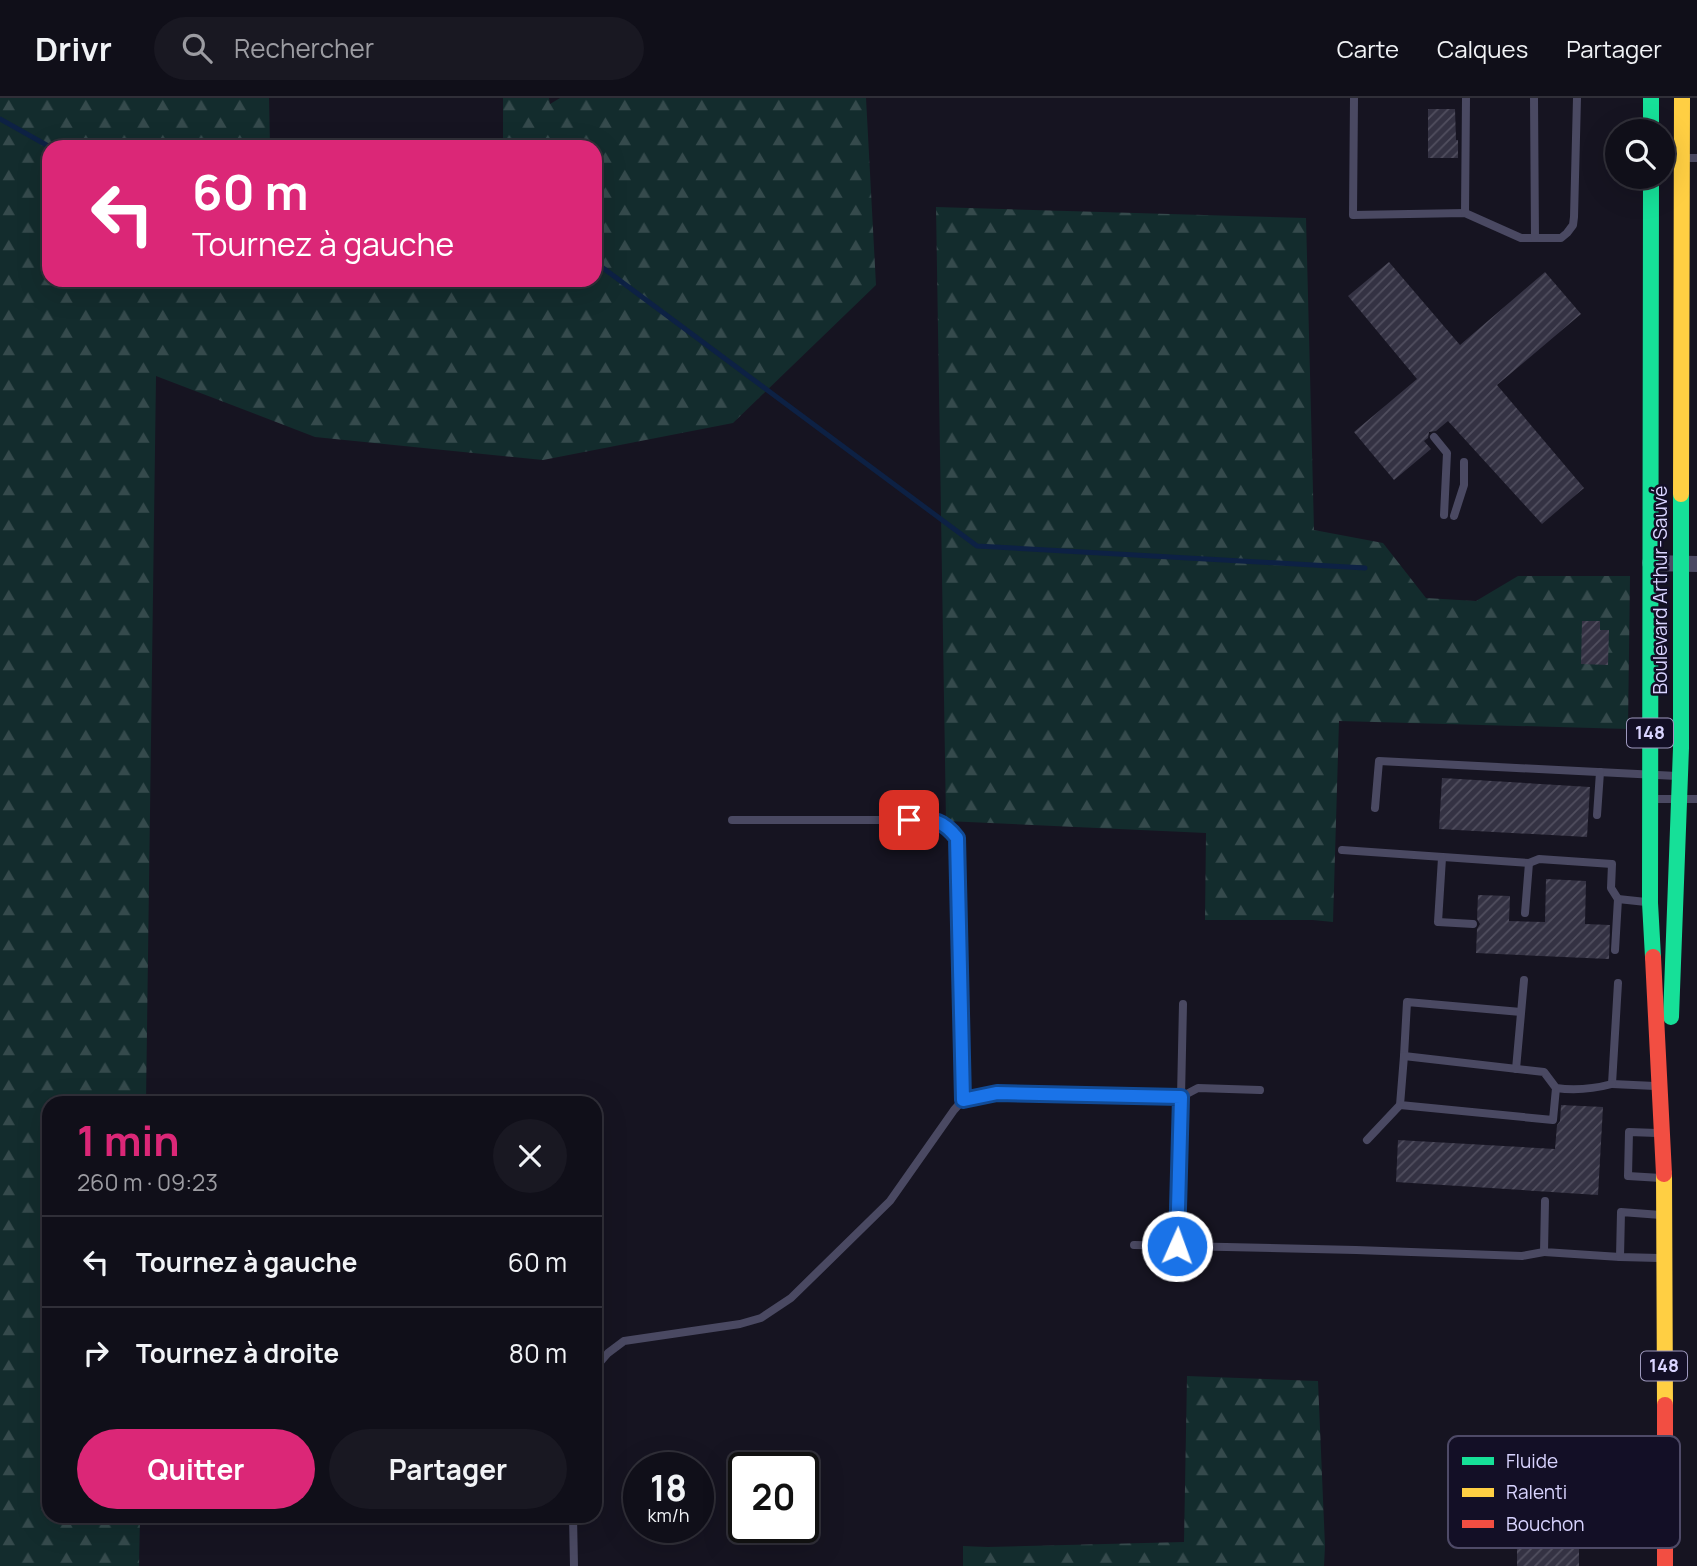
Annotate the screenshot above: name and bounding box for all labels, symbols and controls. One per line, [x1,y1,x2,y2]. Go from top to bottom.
search box [154,17,644,80]
text: Drivr [35,26,112,71]
icon: search [178,29,216,67]
text: Rechercher [234,30,374,66]
text: Carte [1337,32,1399,65]
text: Calques [1437,32,1528,65]
text: Partager [1566,32,1662,65]
map controls [1605,119,1675,189]
button: search [1605,119,1675,189]
text: 60 m [192,158,309,225]
icon: left [77,168,168,259]
text: Tournez à gauche [192,222,454,266]
street label: Boulevard Arthur-Sauvé [1647,486,1673,694]
road number: 148 [1627,718,1673,748]
pin [879,790,939,850]
icon: arrive [890,801,928,839]
text: 1 min [77,1111,180,1169]
button: close [493,1119,567,1193]
text: 260 m · 09:23 [77,1166,218,1198]
position arrow [1140,1209,1214,1283]
icon: left [77,1243,115,1281]
text: Tournez à gauche [136,1244,357,1280]
text: 60 m [508,1244,567,1280]
icon: right [77,1334,115,1372]
text: Tournez à droite [136,1335,339,1371]
text: 80 m [509,1335,567,1371]
road number: 148 [1641,1352,1687,1380]
button: Quitter [77,1429,315,1509]
button: Partager [329,1429,567,1509]
legend [1448,1436,1680,1548]
text: Fluide [1506,1448,1558,1474]
speed limit sign: 20 [728,1452,819,1543]
text: 18 [650,1464,687,1512]
text: Ralenti [1506,1479,1567,1505]
text: km/h [648,1503,689,1527]
text: Bouchon [1506,1511,1585,1537]

